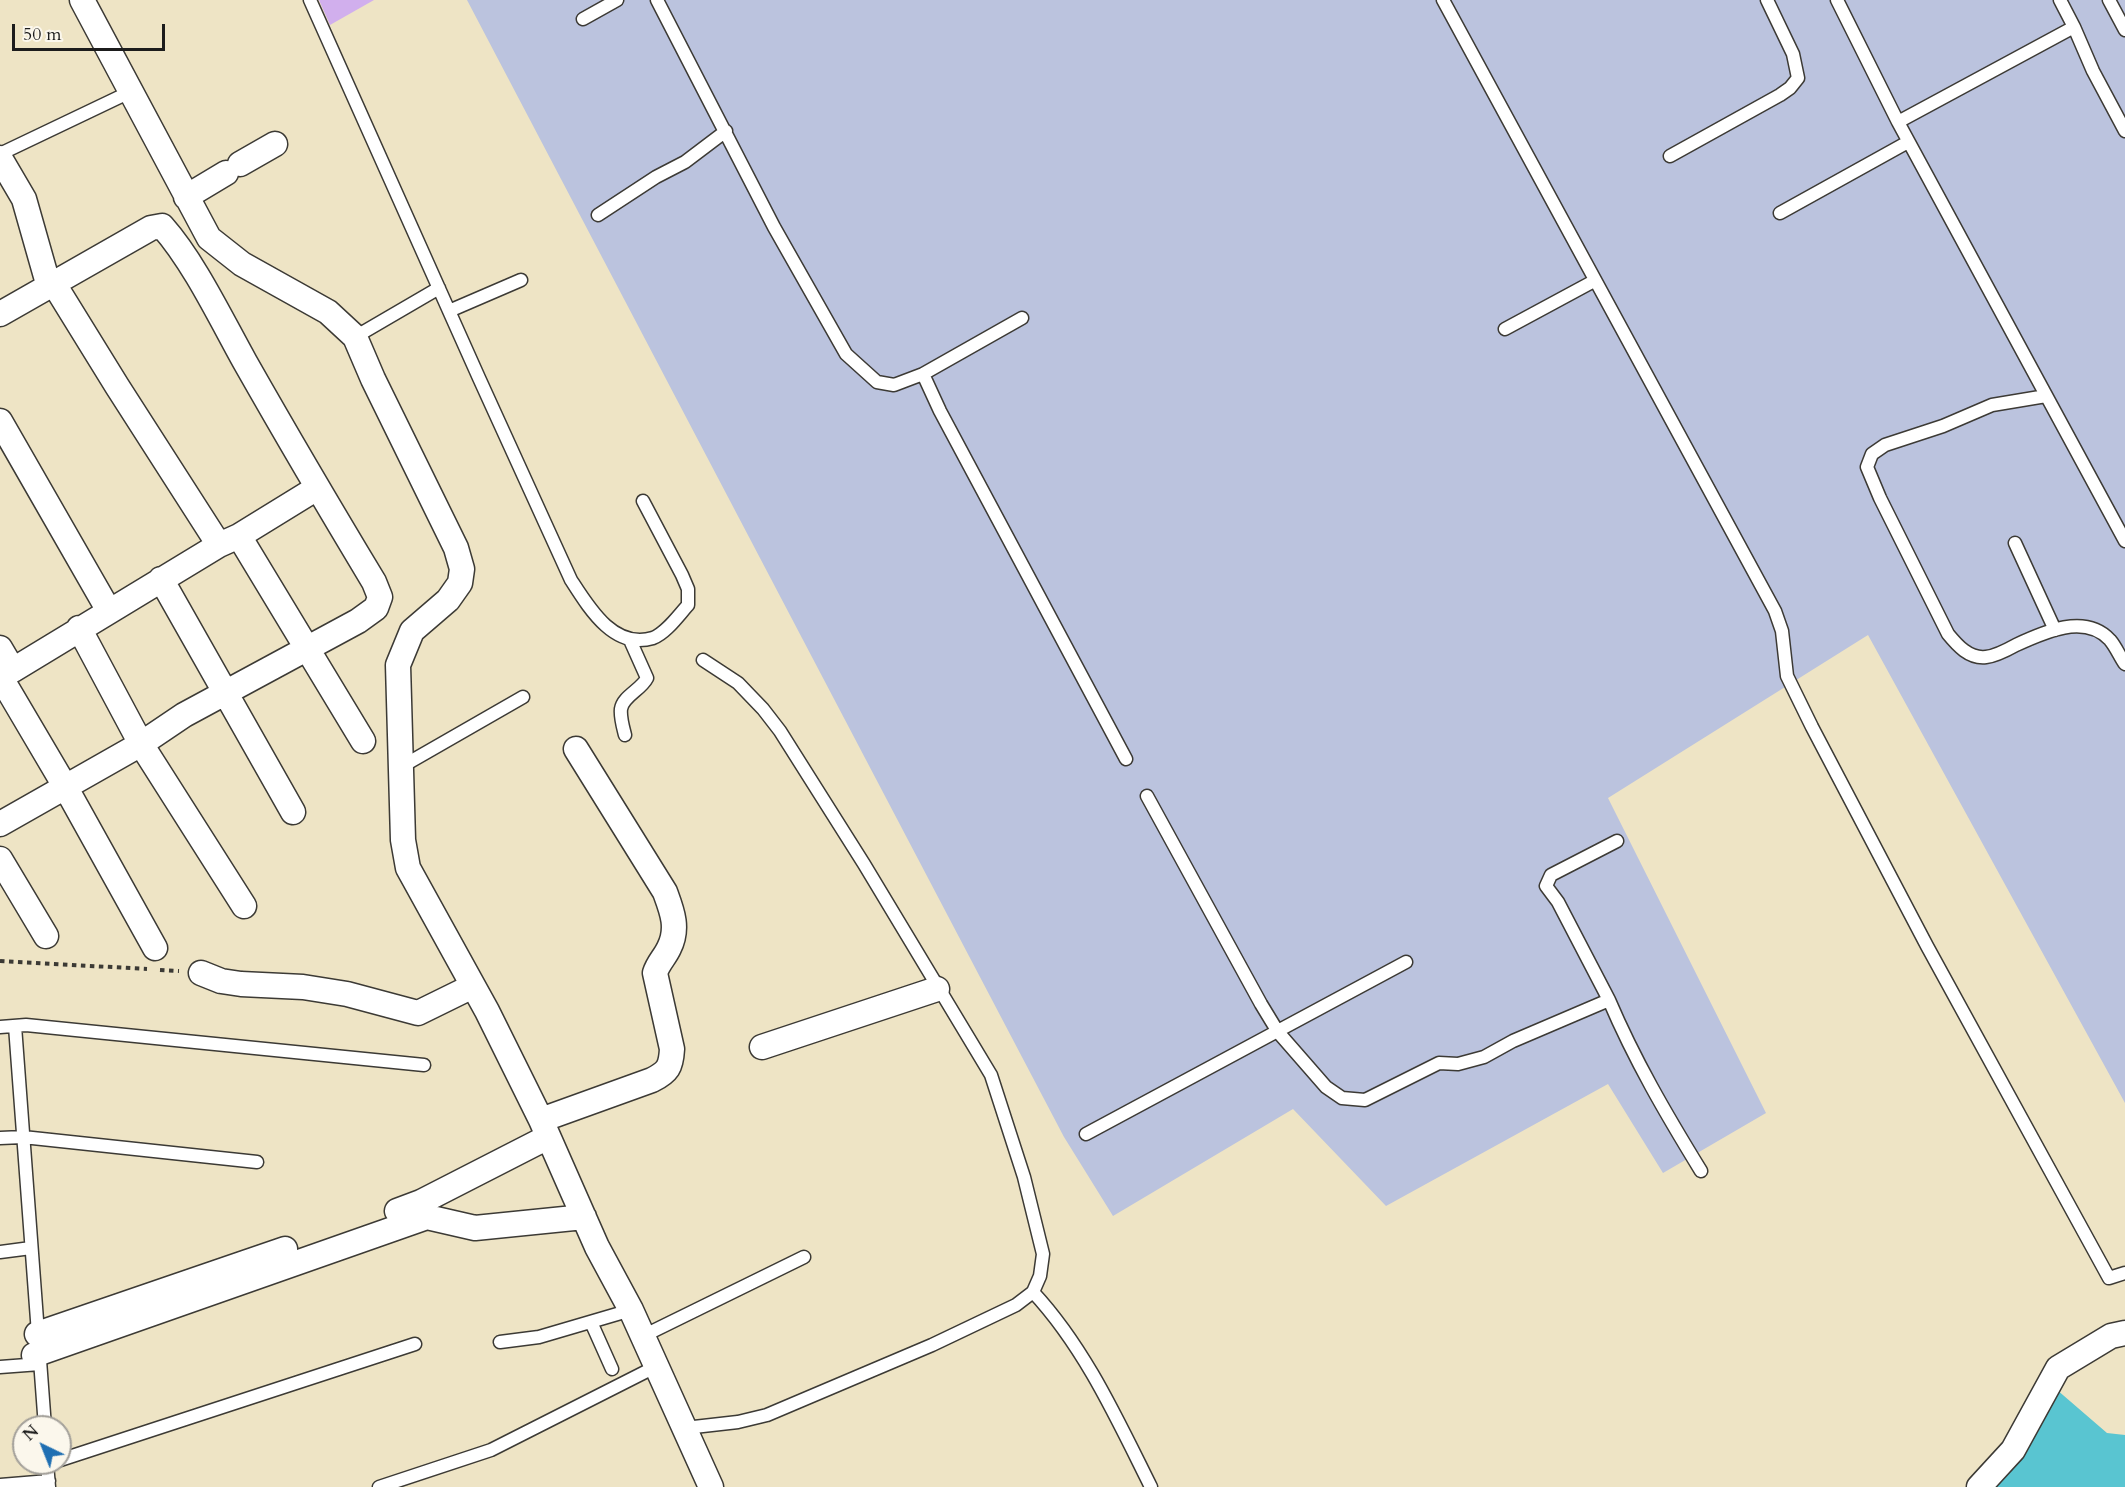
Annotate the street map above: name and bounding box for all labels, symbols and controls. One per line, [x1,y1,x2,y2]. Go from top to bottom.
scale bar [15,12,168,50]
text: 50 m [23,22,62,47]
north arrow [12,1415,72,1475]
text: N [19,1421,44,1446]

